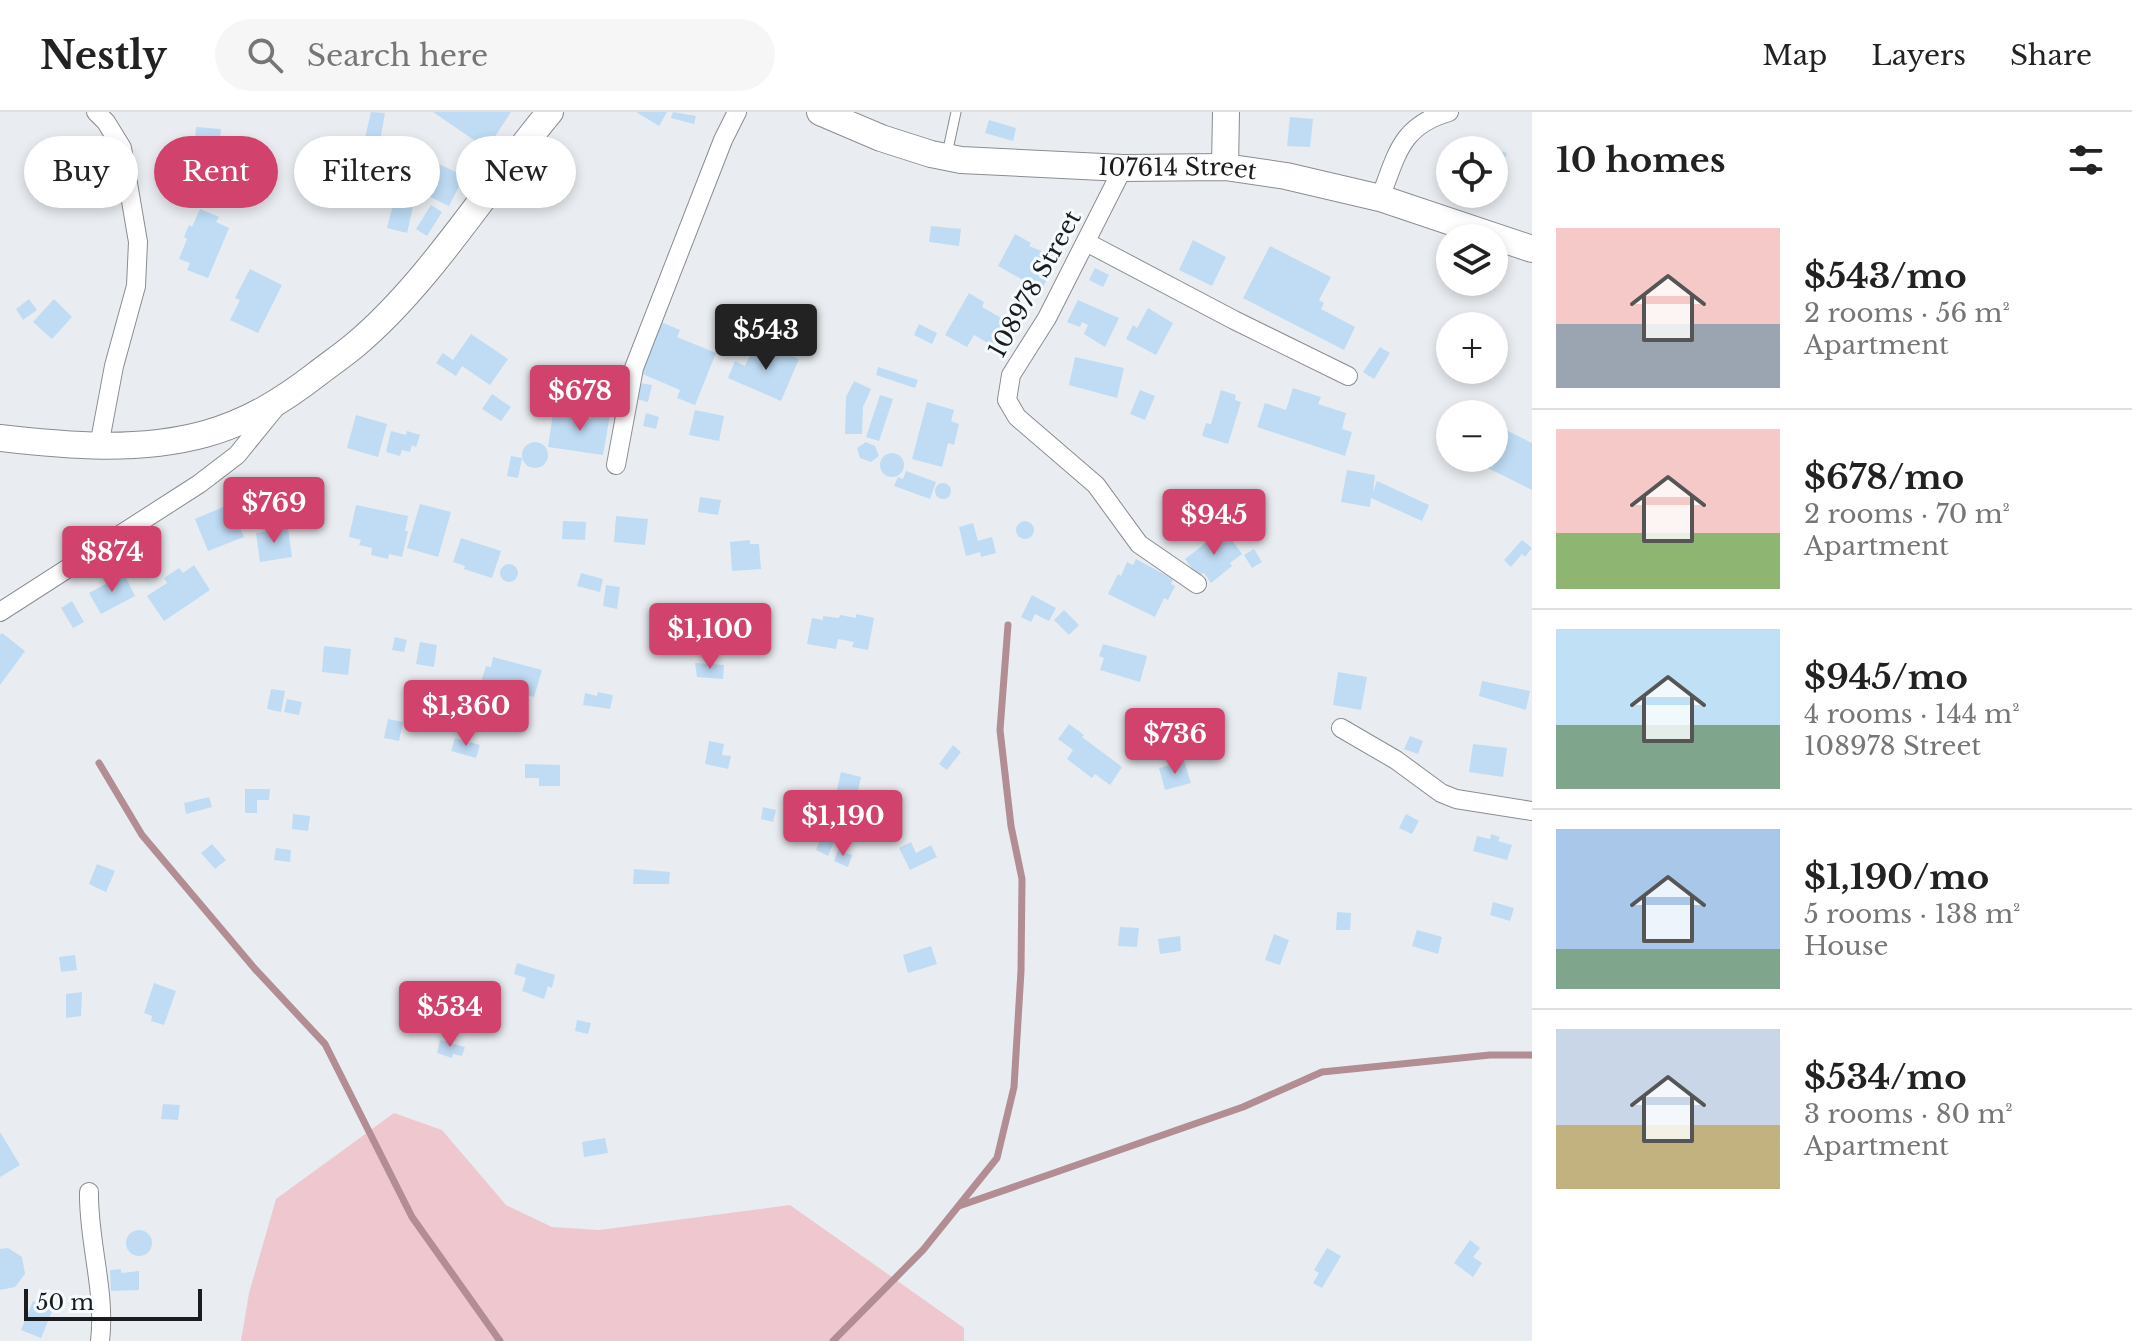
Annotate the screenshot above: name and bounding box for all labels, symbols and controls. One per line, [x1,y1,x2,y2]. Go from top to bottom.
search box [215,19,775,91]
text: Nestly [40,32,167,79]
icon: search [243,33,287,77]
text: Search here [307,37,488,74]
text: Map [1762,38,1827,73]
text: Layers [1871,38,1966,73]
text: Share [2010,38,2092,73]
chip: Buy [24,136,138,208]
chip: Rent [154,136,278,208]
chip: Filters [294,136,440,208]
chip: New [456,136,576,208]
map controls [1436,136,1508,472]
button: locate [1436,136,1508,208]
icon: filters [2064,138,2108,182]
text: 10 homes [1556,139,1726,181]
street label: 107614 Street [1097,151,1259,186]
street label: 108978 Street [982,205,1087,362]
button: layers [1436,224,1508,296]
text: $543/mo [1804,255,1967,297]
icon: home [1620,260,1716,356]
text: 2 rooms · 56 m² [1804,297,2010,329]
pin: $543 [719,304,813,372]
button: + [1436,312,1508,384]
text: $543 [733,314,799,346]
text: Apartment [1804,329,1949,361]
pin: $678 [533,365,627,433]
text: $678 [548,375,612,407]
button: − [1436,400,1508,472]
text: $678/mo [1804,456,1964,498]
icon: home [1620,461,1716,557]
pin: $769 [227,477,321,545]
text: $769 [241,487,307,519]
pin: $945 [1167,489,1261,557]
text: 2 rooms · 70 m² [1804,498,2010,530]
text: $945 [1180,499,1248,531]
pin: $874 [65,526,159,594]
text: Apartment [1804,530,1949,562]
text: $874 [80,536,144,568]
pin: $1,100 [645,603,775,671]
text: $1,100 [667,613,753,645]
text: $945/mo [1804,656,1968,698]
icon: home [1620,661,1716,757]
pin: $1,360 [401,680,531,748]
text: $1,360 [422,690,510,722]
text: 4 rooms · 144 m² [1804,698,2020,730]
pin: $736 [1128,708,1222,776]
text: $736 [1143,718,1207,750]
text: 108978 Street [1804,730,1981,762]
pin: $1,190 [778,790,908,858]
text: $1,190 [801,800,885,832]
text: $1,190/mo [1804,856,1989,898]
icon: home [1620,861,1716,957]
text: 5 rooms · 138 m² [1804,898,2021,930]
text: House [1804,930,1888,962]
pin: $534 [403,981,497,1049]
text: $534 [417,991,483,1023]
text: $534/mo [1804,1056,1967,1098]
icon: home [1620,1061,1716,1157]
text: 3 rooms · 80 m² [1804,1098,2013,1130]
text: Apartment [1804,1130,1949,1162]
scale bar [24,1285,202,1321]
text: 50 m [36,1289,94,1316]

